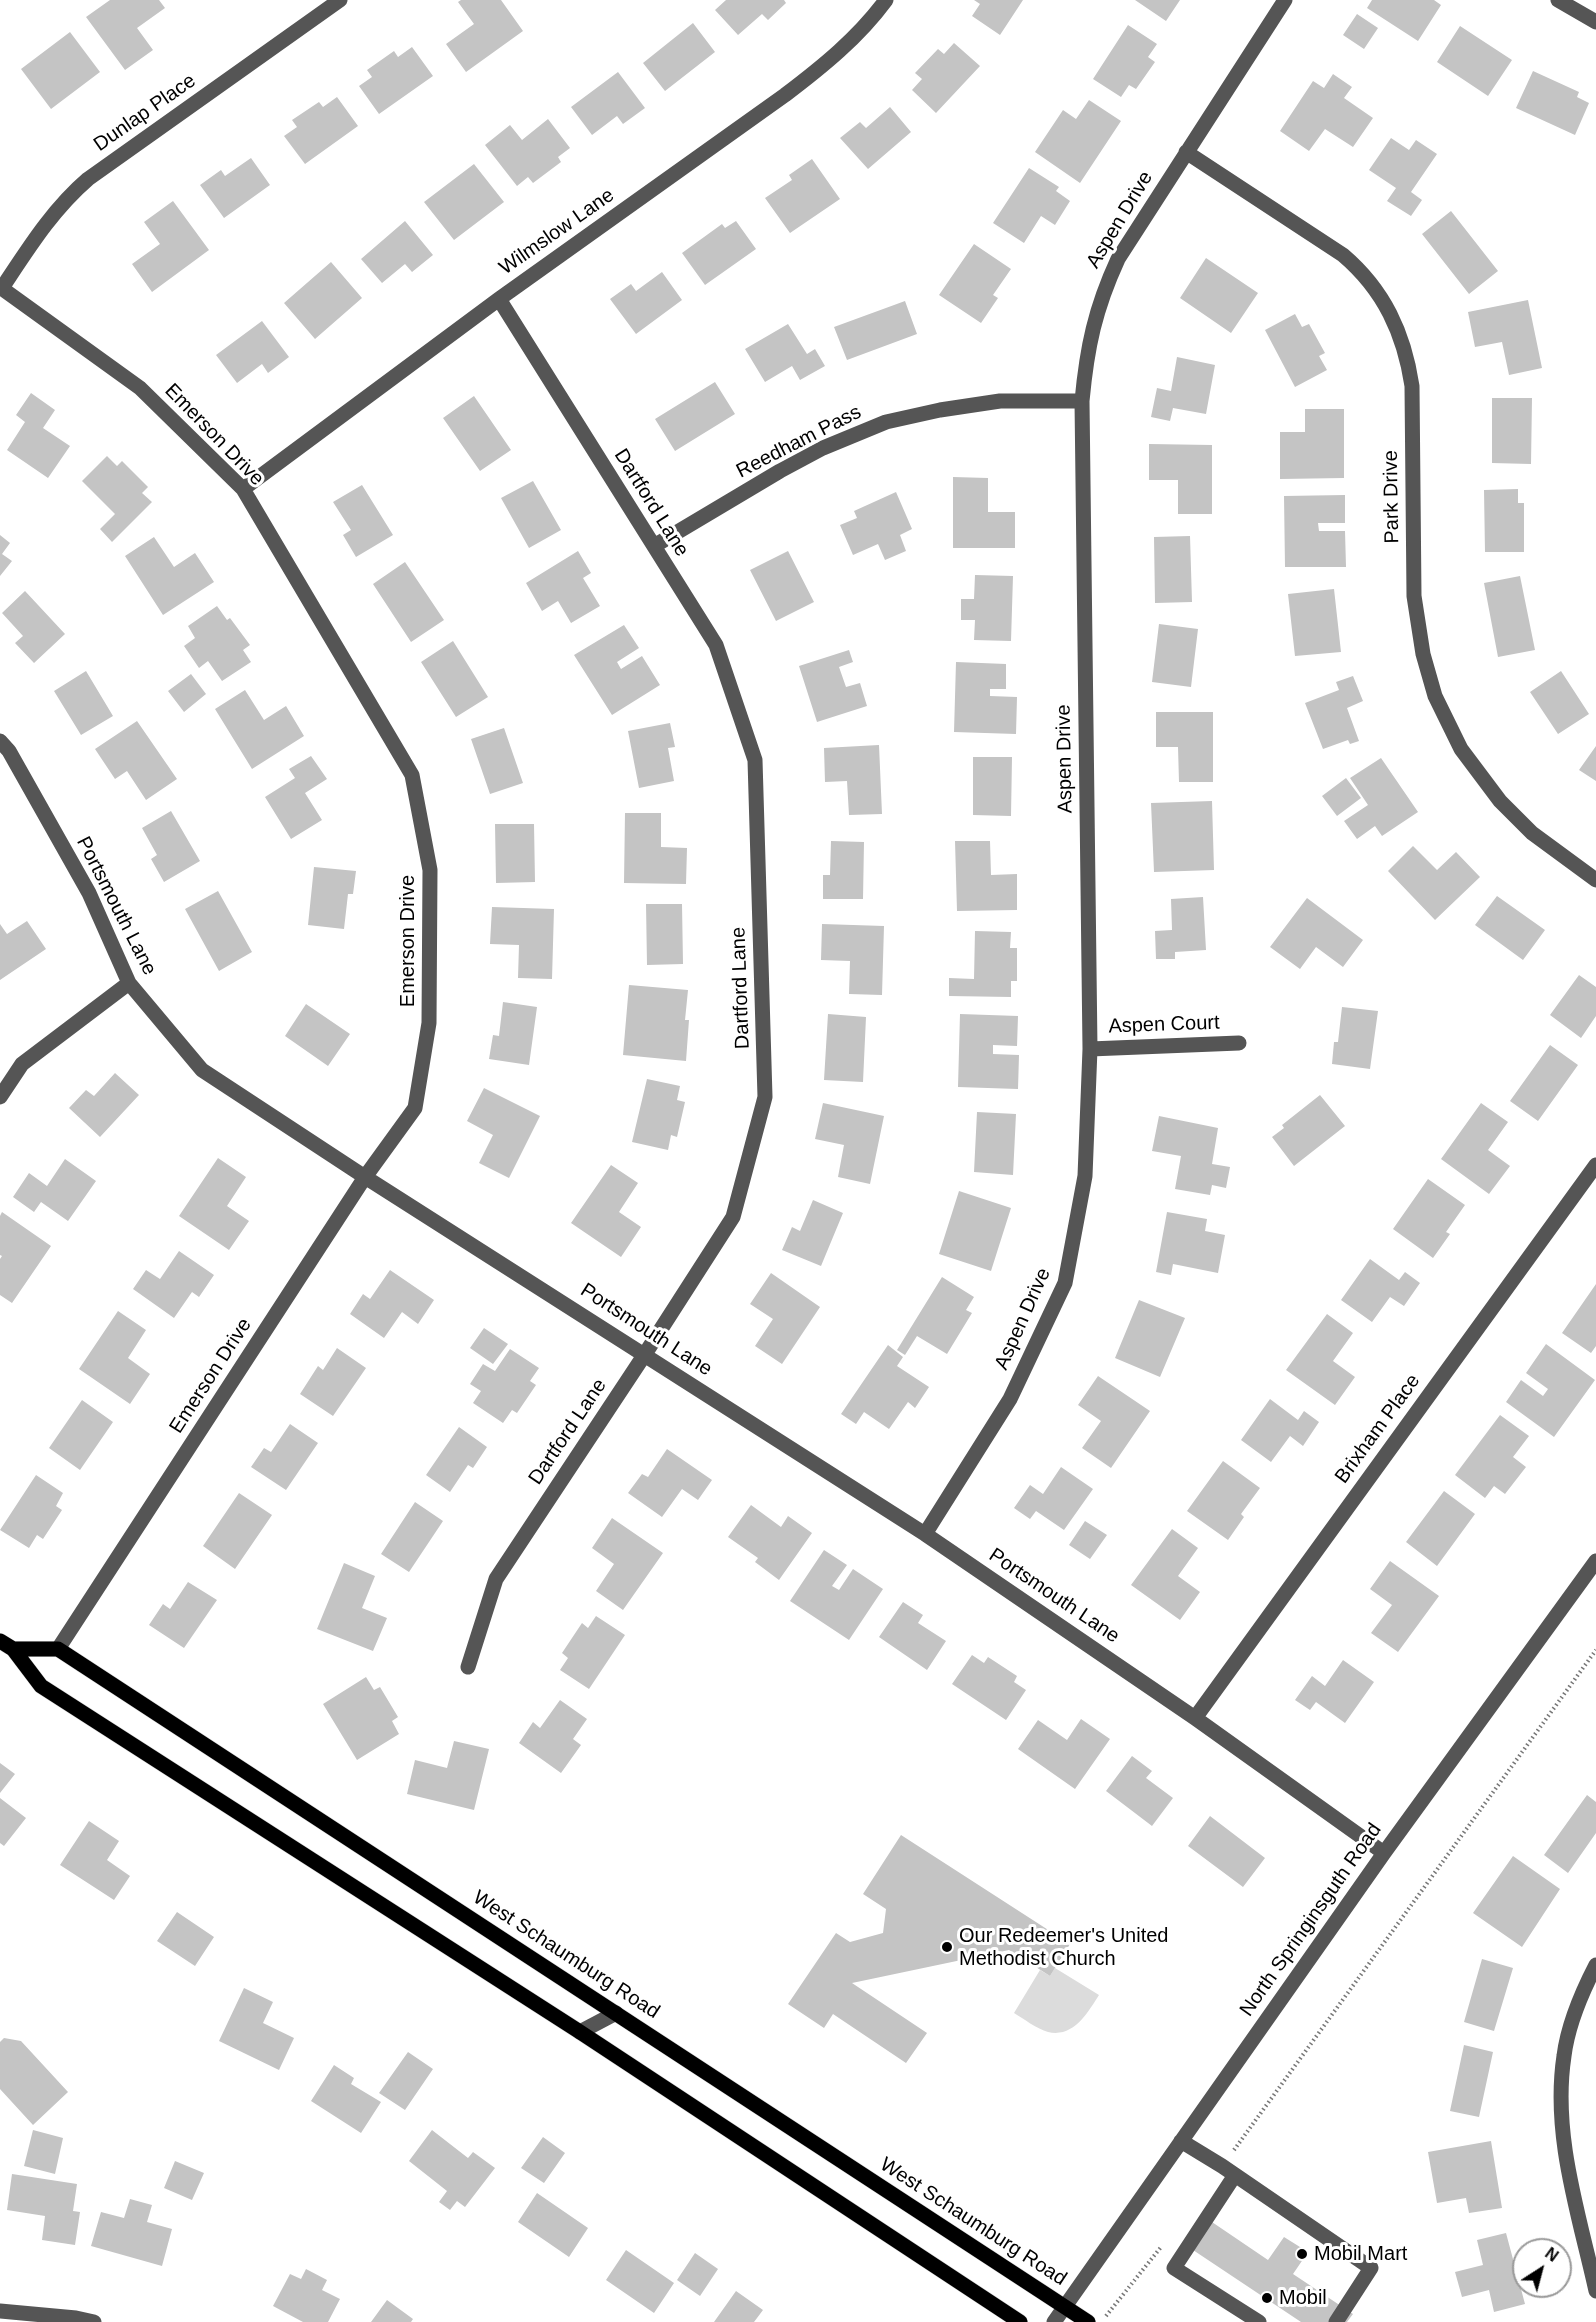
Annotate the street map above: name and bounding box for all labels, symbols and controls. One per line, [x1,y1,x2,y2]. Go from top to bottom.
street label: Dunlap Place [89,69,201,157]
street label: Aspen Drive [1082,167,1158,273]
street label: Wilmslow Lane [495,184,619,280]
street label: Emerson Drive [159,379,269,491]
street label: Reedham Pass [733,400,865,484]
street label: Dartford Lane [608,445,694,561]
street label: Park Drive [1379,450,1405,544]
street label: Aspen Drive [1052,704,1078,814]
street label: Portsmouth Lane [71,833,161,979]
street label: Emerson Drive [396,875,420,1007]
street label: Dartford Lane [727,926,755,1050]
street label: Aspen Court [1108,1011,1220,1039]
street label: Aspen Drive [990,1264,1056,1374]
street label: Portsmouth Lane [576,1278,716,1382]
street label: Emerson Drive [165,1314,257,1438]
street label: Brixham Place [1330,1370,1426,1488]
street label: Dartford Lane [524,1375,612,1489]
street label: Portsmouth Lane [984,1543,1124,1649]
street label: North Springinsguth Road [1235,1819,1387,2021]
street label: West Schaumburg Road [468,1886,664,2024]
place label: Our Redeemer's United Methodist Church [959,1924,1168,1971]
marker: Our Redeemer's United Methodist Church [940,1940,954,1954]
street label: West Schaumburg Road [875,2153,1071,2291]
north arrow [1512,2238,1572,2298]
place label: Mobil Mart [1314,2242,1407,2266]
text: N [1542,2244,1561,2265]
marker: Mobil Mart [1295,2247,1309,2261]
place label: Mobil [1279,2286,1327,2310]
marker: Mobil [1260,2291,1274,2305]

